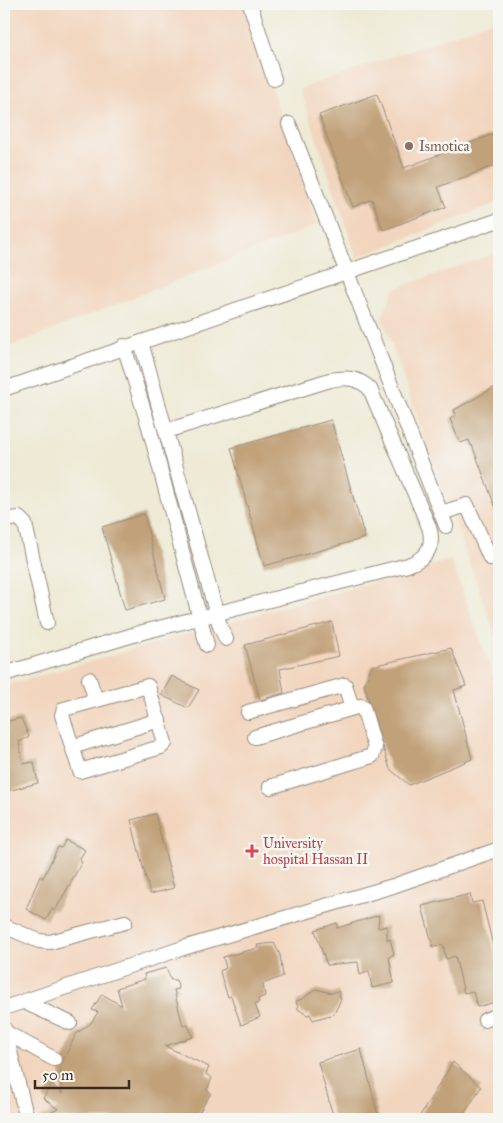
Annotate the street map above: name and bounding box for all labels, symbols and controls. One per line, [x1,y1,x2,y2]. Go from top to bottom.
place label: Ismotica [419,138,470,155]
marker: Ismotica [403,140,415,152]
place label: University hospital Hassan II [263,835,368,868]
marker: University hospital Hassan II [245,844,259,858]
scale bar [35,1058,129,1090]
text: 50 m [42,1066,74,1084]

